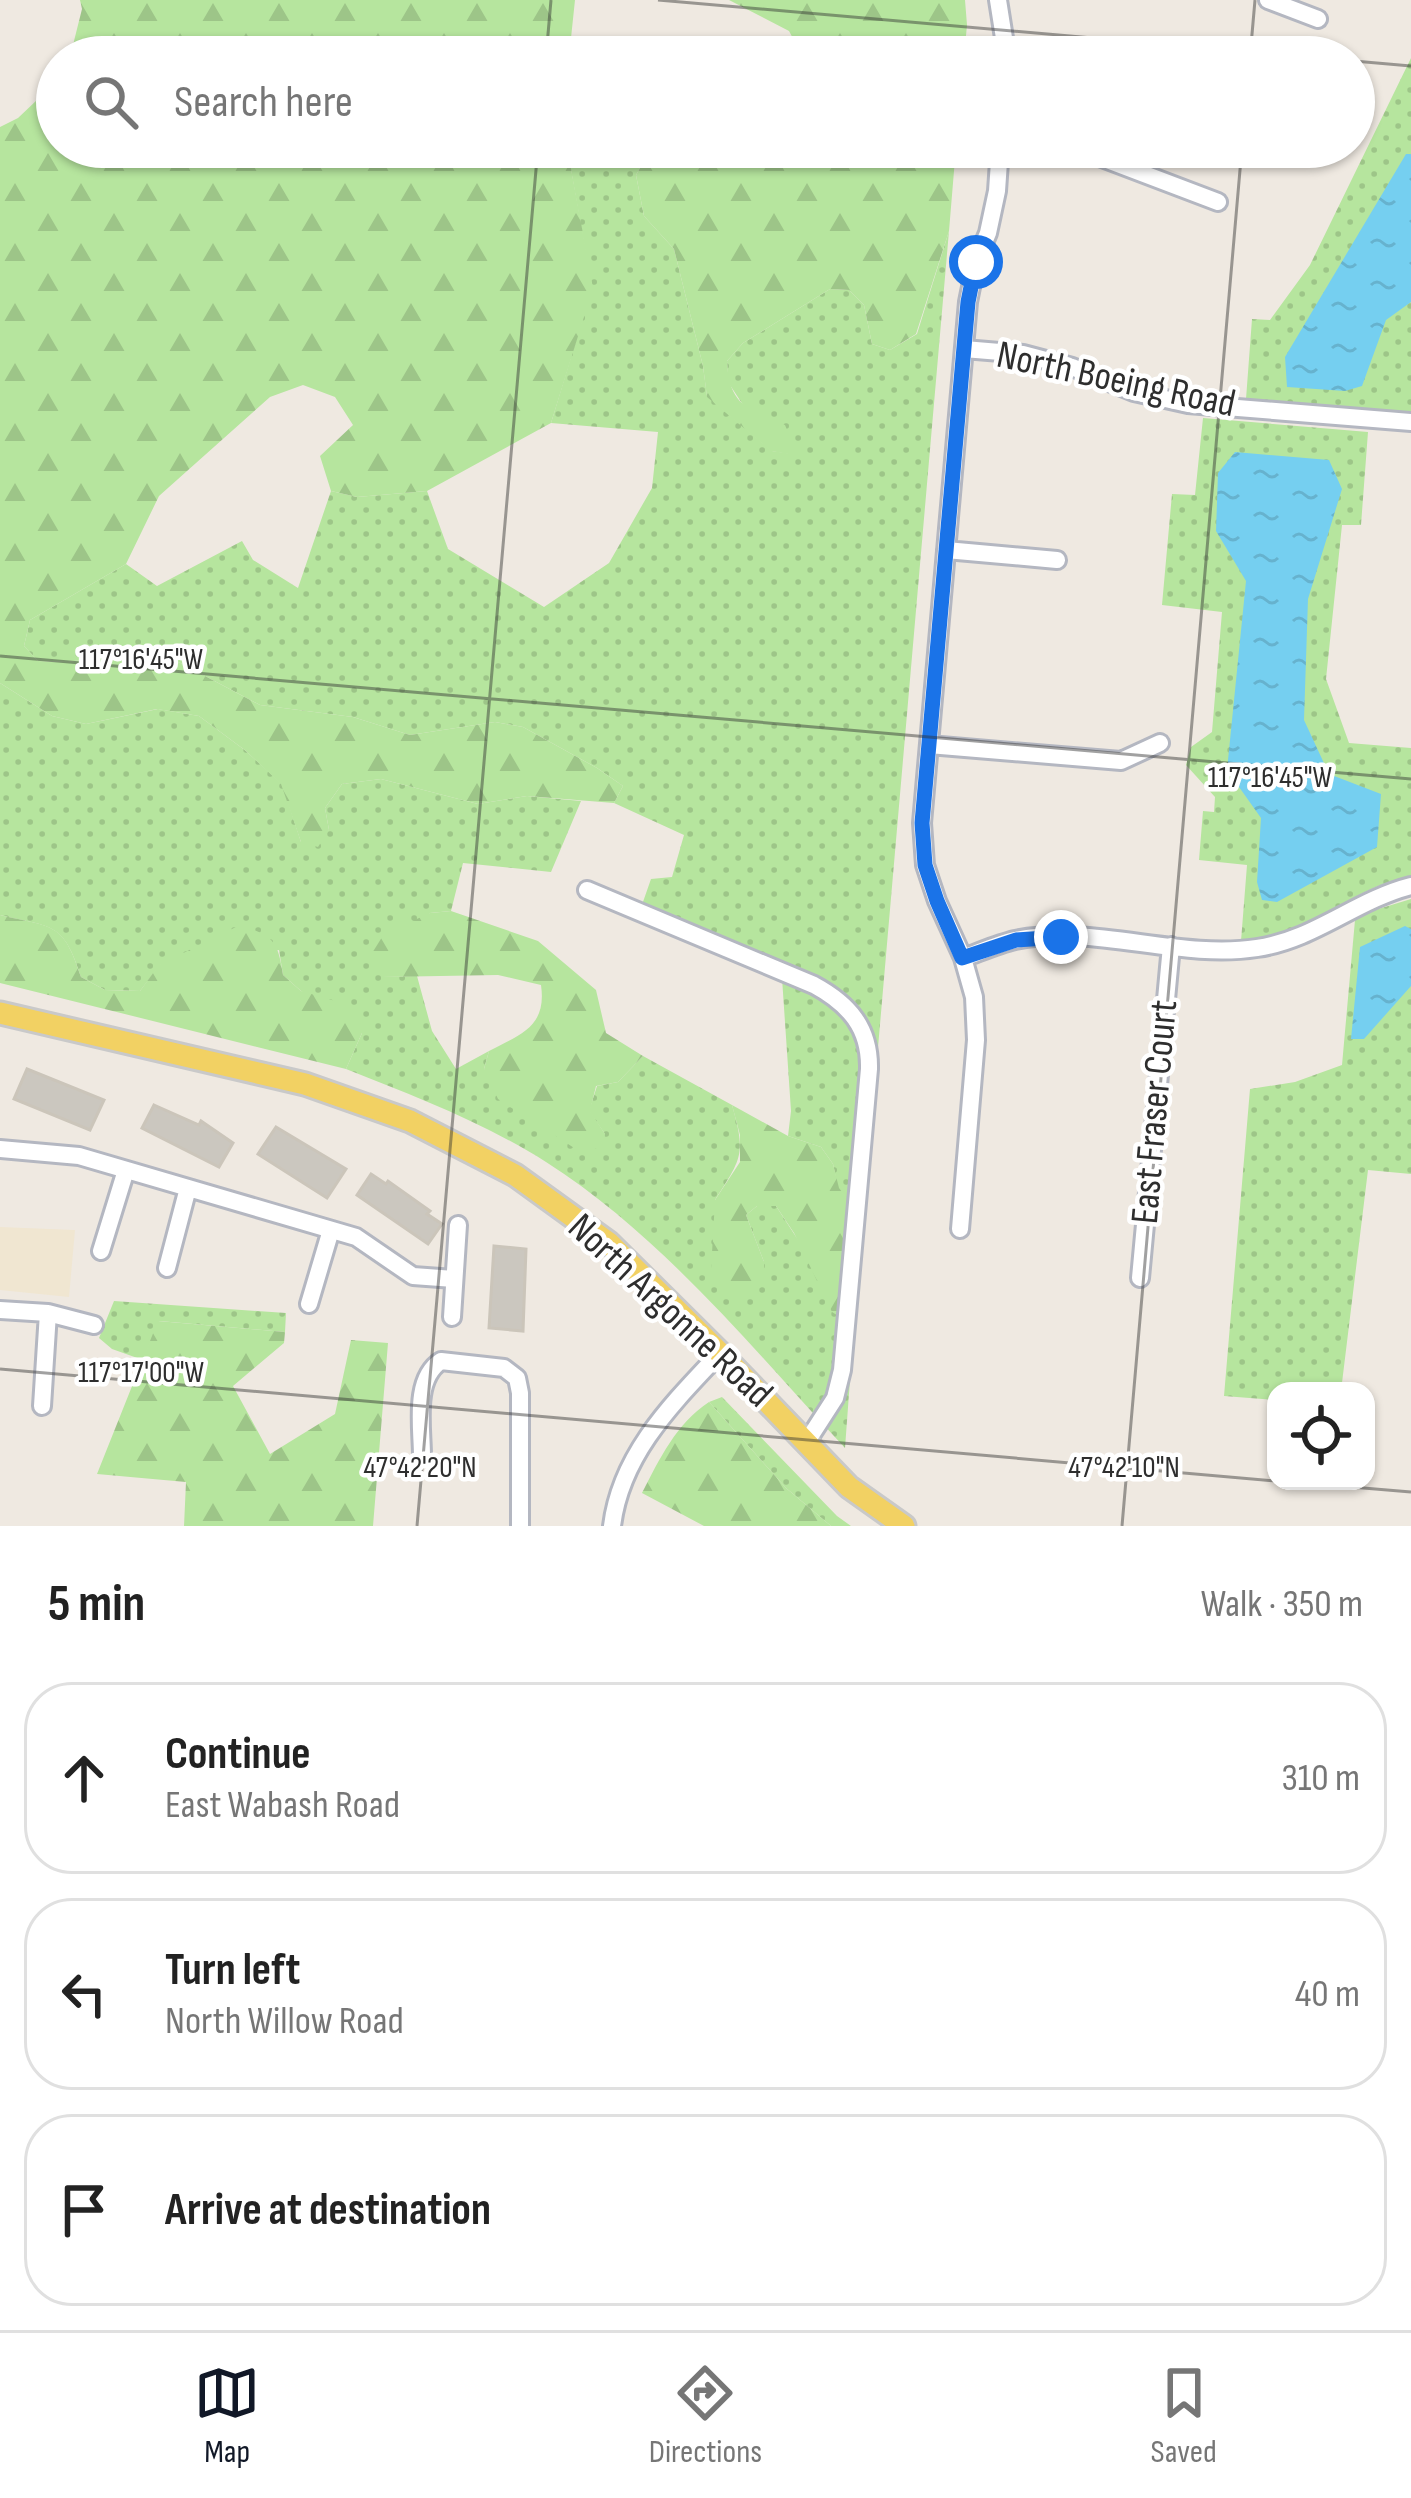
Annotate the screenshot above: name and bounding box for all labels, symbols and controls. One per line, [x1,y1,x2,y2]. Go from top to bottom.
search box [36,36,1375,168]
icon: search [78,69,144,135]
text: Search here [174,75,353,130]
route start [949,235,1003,289]
street label: North Boeing Road [993,332,1239,428]
text: 117°16'45"W [79,642,204,678]
text: 117°16'45"W [1208,760,1333,796]
route end [1034,910,1088,964]
street label: East Fraser Court [1122,998,1188,1226]
street label: North Argonne Road [558,1204,782,1418]
text: 117°17'00"W [78,1355,204,1391]
map controls [1267,1382,1375,1490]
button: locate [1267,1382,1375,1490]
text: 47°42'20"N [363,1450,477,1486]
text: 47°42'10"N [1068,1450,1180,1486]
text: 5 min [48,1574,145,1635]
text: Walk · 350 m [1201,1581,1363,1628]
text: Continue [165,1727,311,1782]
icon: ahead [51,1745,117,1811]
text: 310 m [1281,1755,1360,1802]
text: East Wabash Road [165,1782,400,1829]
text: Turn left [165,1943,300,1998]
icon: left [51,1961,117,2027]
text: 40 m [1295,1971,1360,2018]
text: North Willow Road [165,1998,404,2045]
icon: arrive [51,2177,117,2243]
text: Arrive at destination [165,2183,491,2238]
tab: Map [194,2360,260,2472]
tab: Directions [649,2360,762,2472]
tab: Saved [1151,2360,1217,2472]

